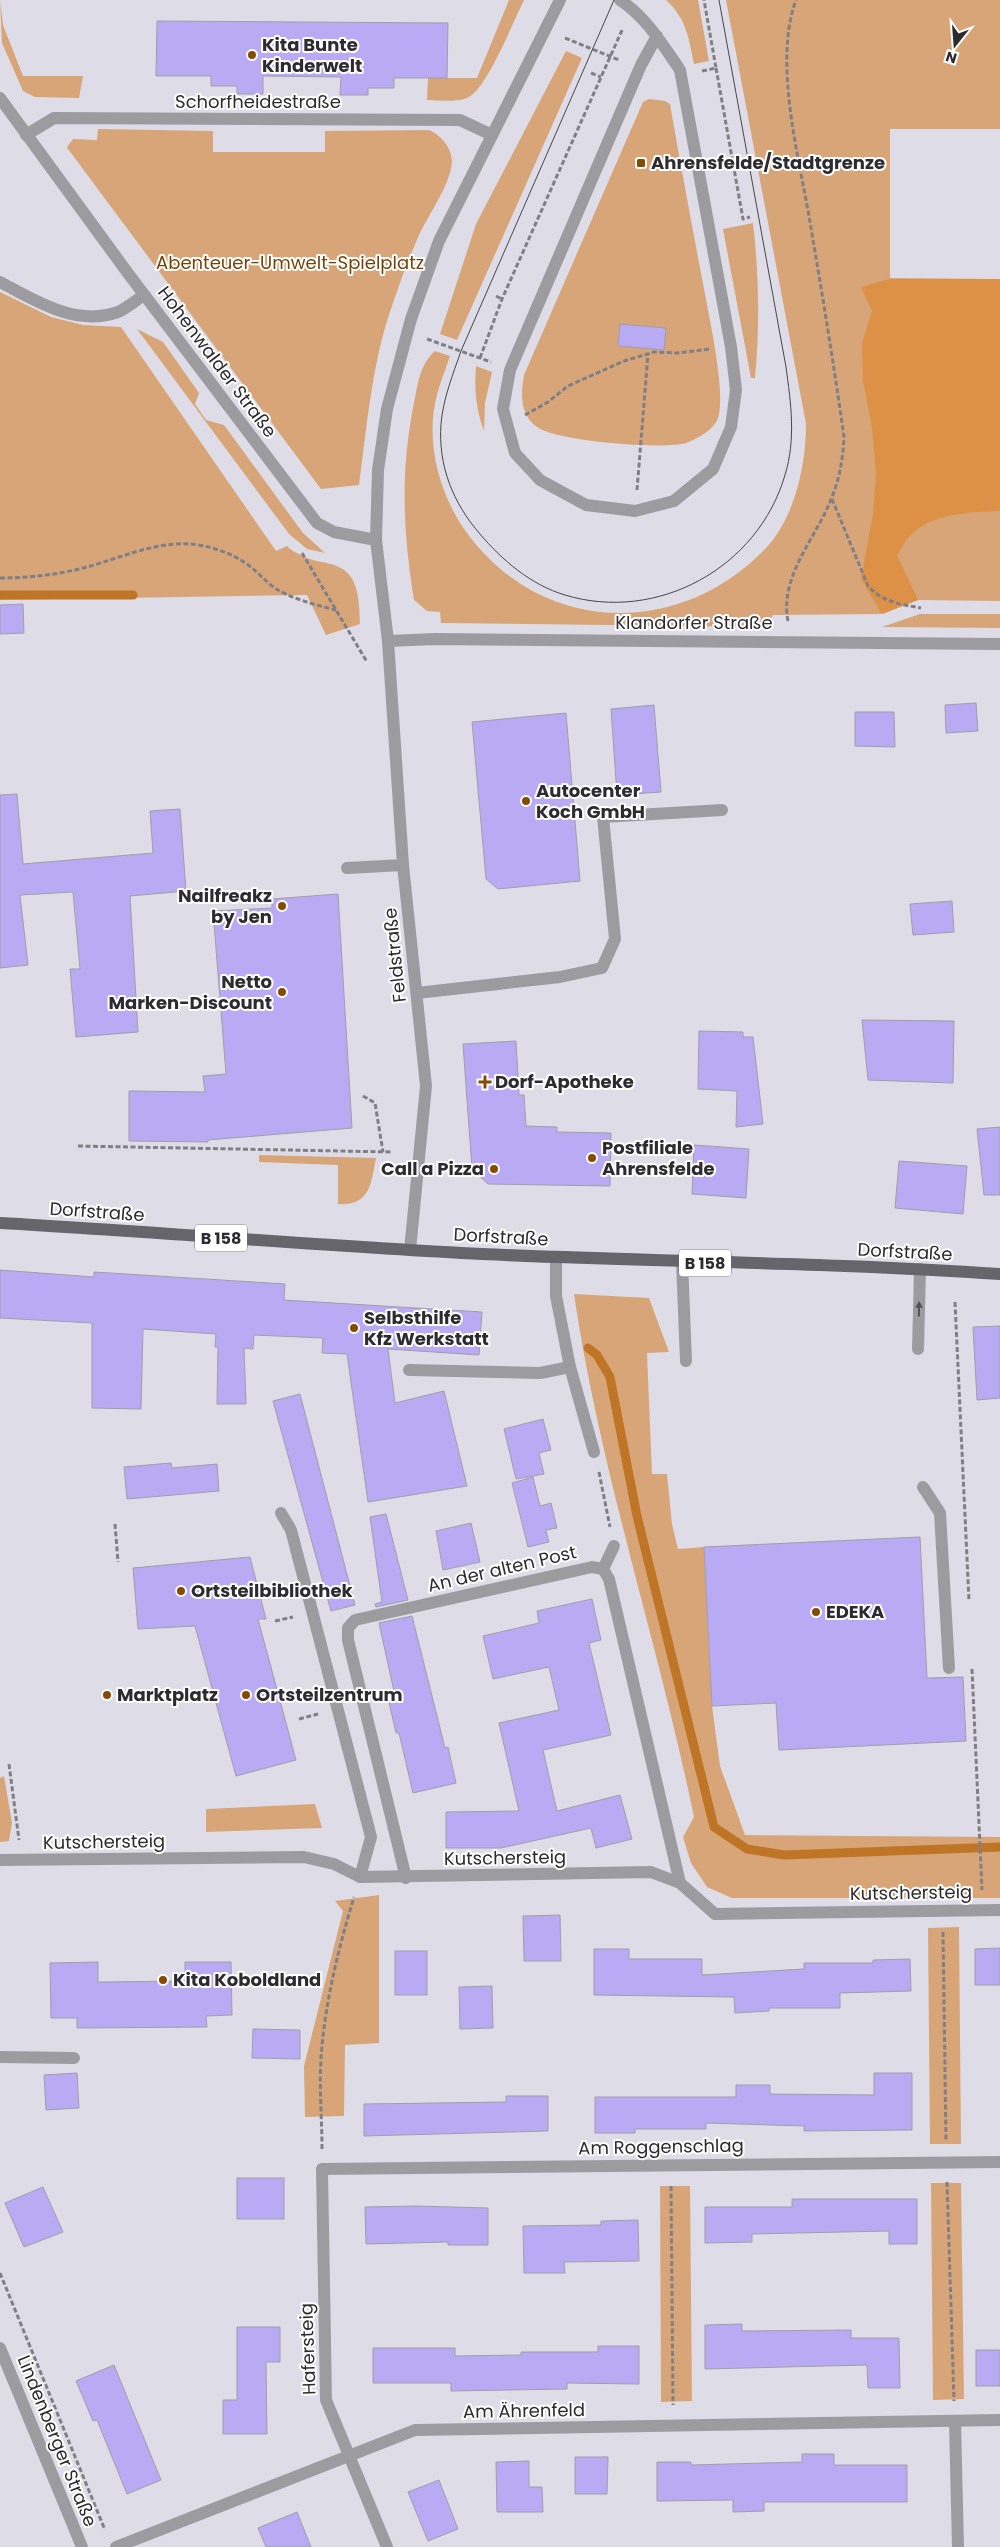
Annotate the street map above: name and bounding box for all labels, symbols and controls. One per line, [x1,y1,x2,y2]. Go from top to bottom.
north arrow [930,20,980,70]
place label: Kita Bunte Kinderwelt [262,32,362,78]
text: N [943,46,959,69]
marker: Kita Bunte Kinderwelt [246,49,258,61]
street label: Schorfheidestraße [175,89,341,114]
place label: Ahrensfelde/Stadtgrenze [651,150,885,175]
marker: Ahrensfelde/Stadtgrenze [635,157,647,169]
park label: Abenteuer-Umwelt-Spielplatz [156,250,424,275]
street label: Hohenwalder Straße [152,281,283,443]
street label: Klandorfer Straße [615,610,773,635]
place label: Autocenter Koch GmbH [536,778,645,824]
marker: Autocenter Koch GmbH [520,795,532,807]
place label: Nailfreakz by Jen [178,883,272,929]
marker: Nailfreakz by Jen [276,900,288,912]
street label: Feldstraße [377,906,412,1004]
place label: Netto Marken-Discount [108,969,272,1015]
marker: Netto Marken-Discount [276,986,288,998]
place label: Dorf-Apotheke [495,1069,634,1094]
marker: Dorf-Apotheke [479,1076,491,1088]
place label: Postfiliale Ahrensfelde [602,1135,715,1181]
marker: Postfiliale Ahrensfelde [586,1152,598,1164]
place label: Call a Pizza [381,1156,484,1181]
marker: Call a Pizza [488,1163,500,1175]
street label: Dorfstraße [49,1196,145,1227]
street label: Dorfstraße [453,1222,549,1251]
road number: B 158 [195,1224,247,1252]
street label: Dorfstraße [857,1237,953,1266]
road number: B 158 [679,1250,731,1276]
one-way arrow [915,1301,923,1317]
place label: Selbsthilfe Kfz Werkstatt [364,1305,489,1351]
marker: Selbsthilfe Kfz Werkstatt [348,1322,360,1334]
street label: An der alten Post [425,1539,579,1598]
place label: Ortsteilbibliothek [191,1578,354,1603]
marker: Ortsteilbibliothek [175,1585,187,1597]
place label: EDEKA [826,1599,884,1624]
marker: EDEKA [810,1606,822,1618]
place label: Marktplatz [117,1682,218,1707]
place label: Ortsteilzentrum [256,1682,403,1707]
marker: Marktplatz [101,1689,113,1701]
marker: Ortsteilzentrum [240,1689,252,1701]
street label: Kutschersteig [43,1828,165,1855]
street label: Kutschersteig [444,1844,566,1871]
street label: Kutschersteig [850,1879,972,1906]
place label: Kita Koboldland [173,1967,321,1992]
marker: Kita Koboldland [157,1974,169,1986]
street label: Am Roggenschlag [578,2133,744,2160]
street label: Hafersteig [293,2303,322,2395]
street label: Lindenberger Straße [12,2351,103,2530]
street label: Am Ährenfeld [463,2397,585,2424]

